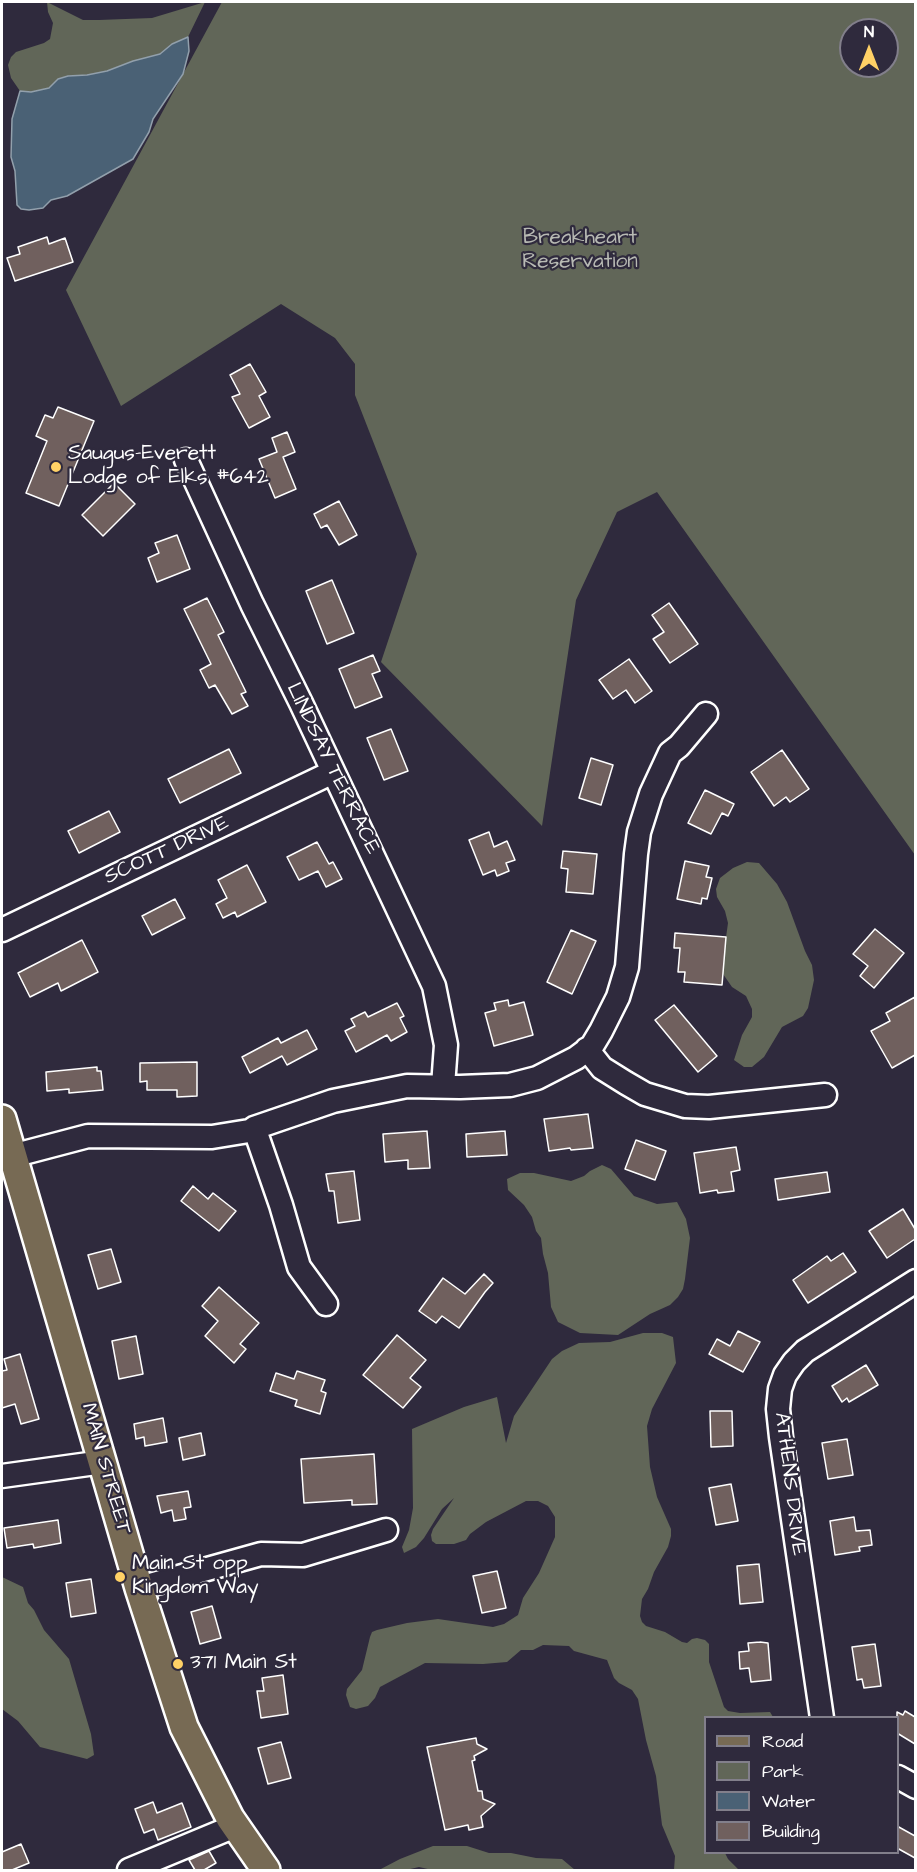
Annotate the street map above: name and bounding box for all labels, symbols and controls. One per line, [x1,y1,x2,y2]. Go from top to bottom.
north arrow [839,18,899,78]
text: N [864,21,874,43]
park label: Breakheart Reservation [522,226,638,276]
place label: Saugus-Everett Lodge of Elks #642 [68,442,269,492]
marker: Saugus-Everett Lodge of Elks #642 [49,460,63,474]
street label: LINDSAY TERRACE [280,679,384,859]
street label: SCOTT DRIVE [101,811,233,891]
street label: MAIN STREET [74,1401,136,1537]
street label: ATHENS DRIVE [768,1411,810,1557]
place label: Main St opp Kingdom Way [132,1552,259,1602]
marker: Main St opp Kingdom Way [113,1570,127,1584]
place label: 371 Main St [190,1651,297,1677]
marker: 371 Main St [171,1657,185,1671]
legend [704,1716,899,1854]
text: Road [762,1729,803,1754]
text: Park [762,1759,804,1784]
text: Water [762,1789,815,1814]
text: Building [762,1819,820,1844]

